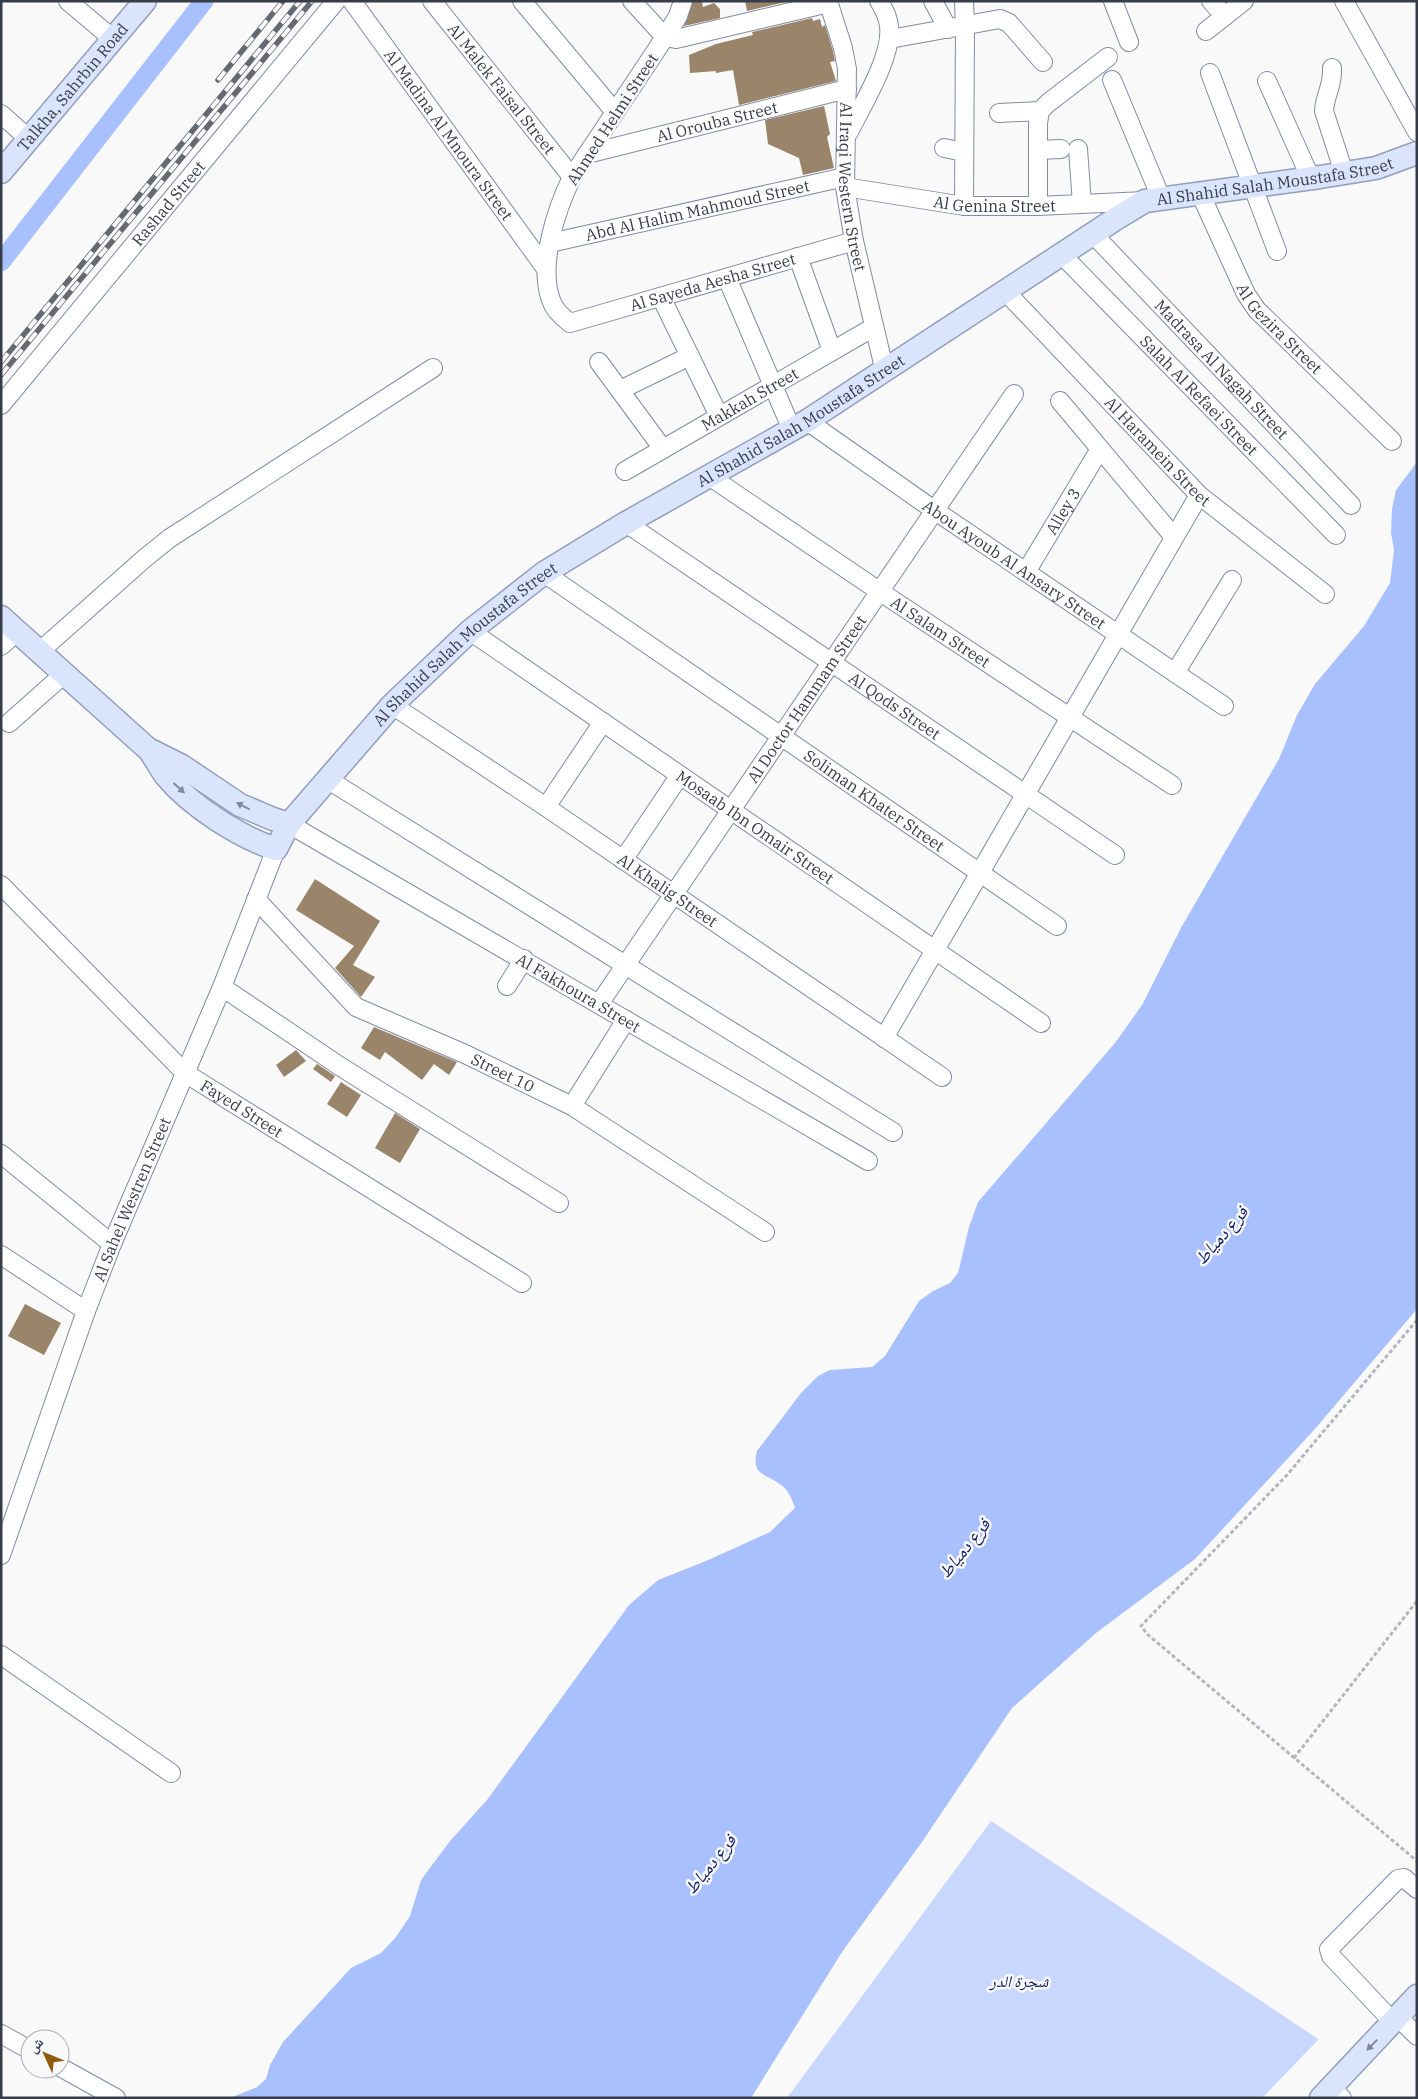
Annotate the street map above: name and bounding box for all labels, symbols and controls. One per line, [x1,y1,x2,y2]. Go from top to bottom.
street label: Talkha, Sahrbin Road [13,19,132,155]
street label: Al Malek Faisal Street [444,19,560,158]
street label: Al Madina Al Mnoura Street [380,45,518,224]
street label: Ahmed Helmi Street [562,49,662,189]
street label: Al Orouba Street [654,97,780,146]
street label: Al Iraqi Western Street [835,102,871,274]
street label: Al Shahid Salah Moustafa Street [1155,152,1396,209]
street label: Rashad Street [127,156,210,250]
street label: Abd Al Halim Mahmoud Street [583,175,812,245]
street label: Al Genina Street [932,191,1057,216]
street label: Al Sayeda Aesha Street [628,248,798,315]
street label: Al Gezira Street [1233,280,1327,378]
street label: Madrasa Al Nagah Street [1151,295,1293,443]
street label: Salah Al Refaei Street [1136,331,1263,460]
street label: Al Shahid Salah Moustafa Street [693,350,908,491]
street label: Makkah Street [698,363,802,435]
street label: Al Haramein Street [1101,392,1215,511]
street label: Alley 3 [1041,484,1084,538]
street label: Abou Ayoub Al Ansary Street [919,495,1110,633]
street label: Al Shahid Salah Moustafa Street [368,557,561,730]
street label: Al Salam Street [887,592,994,672]
street label: Al Doctor Hammam Street [743,611,871,786]
street label: Al Qods Street [845,667,945,744]
street label: Soliman Khater Street [800,745,949,856]
street label: Mosaab Ibn Omair Street [673,766,838,888]
one-way arrow [173,782,186,793]
one-way arrow [236,802,251,810]
street label: Al Khalig Street [614,849,722,931]
street label: Al Fakhoura Street [513,949,644,1037]
street label: Street 10 [468,1049,538,1096]
street label: Fayed Street [197,1075,287,1142]
street label: Al Sahel Westren Street [88,1114,175,1284]
water label: فرع دمياط [1189,1200,1254,1270]
water label: فرع دمياط [933,1512,997,1583]
water label: فرع دمياط [679,1828,743,1899]
park label: شجرة الدر [989,1971,1049,1991]
north arrow [20,2029,70,2079]
text: ش [24,2033,47,2057]
one-way arrow [1366,2038,1378,2050]

